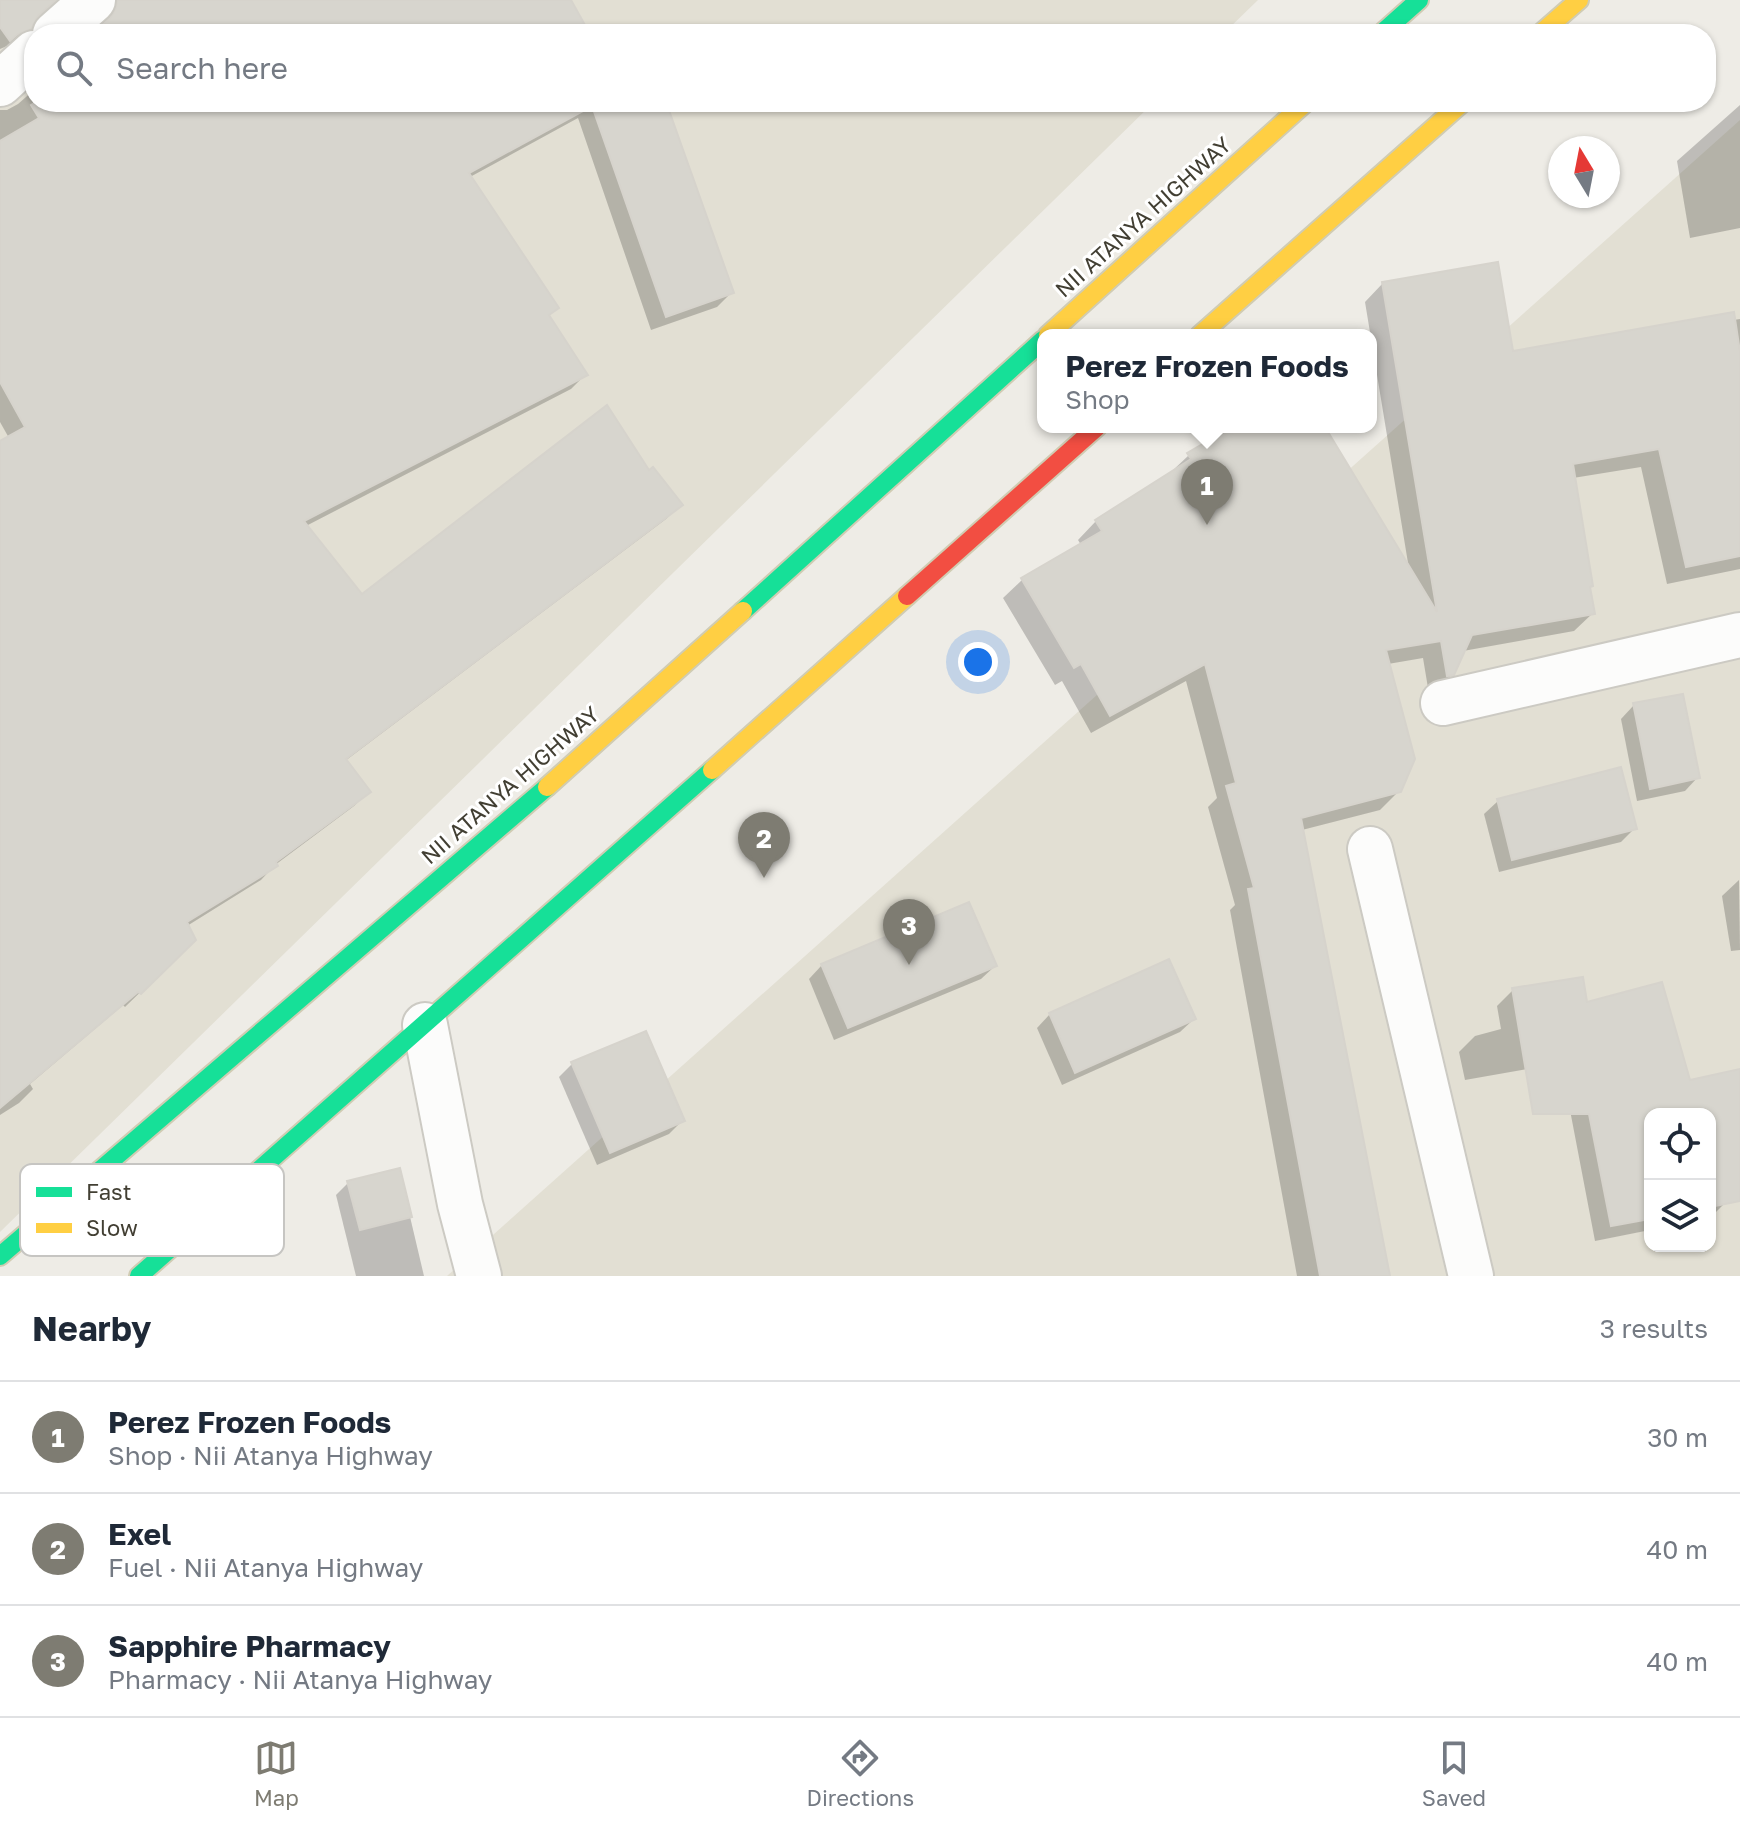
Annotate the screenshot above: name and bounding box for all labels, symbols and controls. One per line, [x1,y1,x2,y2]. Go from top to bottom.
search box [24,24,1716,112]
icon: search [52,46,96,90]
text: Search here [116,50,288,86]
street label: NII ATANYA HIGHWAY [1049,131,1236,303]
north arrow [1548,136,1620,208]
popup [1037,329,1377,433]
text: Perez Frozen Foods [1065,348,1349,384]
text: Shop [1065,384,1130,415]
pin: 1 [1181,459,1233,525]
your location [958,642,998,682]
street label: NII ATANYA HIGHWAY [415,700,604,869]
pin: 2 [738,812,790,878]
pin: 3 [883,899,935,965]
map controls [1644,1108,1716,1252]
button: locate [1644,1108,1716,1180]
legend [20,1164,284,1256]
text: Fast [86,1178,132,1205]
button: layers [1644,1180,1716,1252]
text: Slow [86,1214,138,1241]
text: Nearby [32,1308,152,1348]
text: 3 results [1600,1313,1708,1344]
text: Perez Frozen Foods [108,1404,391,1440]
text: 1 [51,1422,65,1453]
text: 30 m [1647,1422,1708,1453]
text: Shop · Nii Atanya Highway [108,1440,433,1471]
text: Exel [108,1516,171,1552]
text: 2 [50,1534,66,1565]
text: 40 m [1647,1534,1708,1565]
text: Fuel · Nii Atanya Highway [108,1552,423,1583]
text: Sapphire Pharmacy [108,1628,391,1664]
text: 3 [50,1646,66,1677]
text: 40 m [1647,1646,1708,1677]
text: Pharmacy · Nii Atanya Highway [108,1664,492,1695]
tab: Map [254,1736,299,1811]
tab: Directions [807,1736,914,1811]
tab: Saved [1422,1736,1486,1811]

